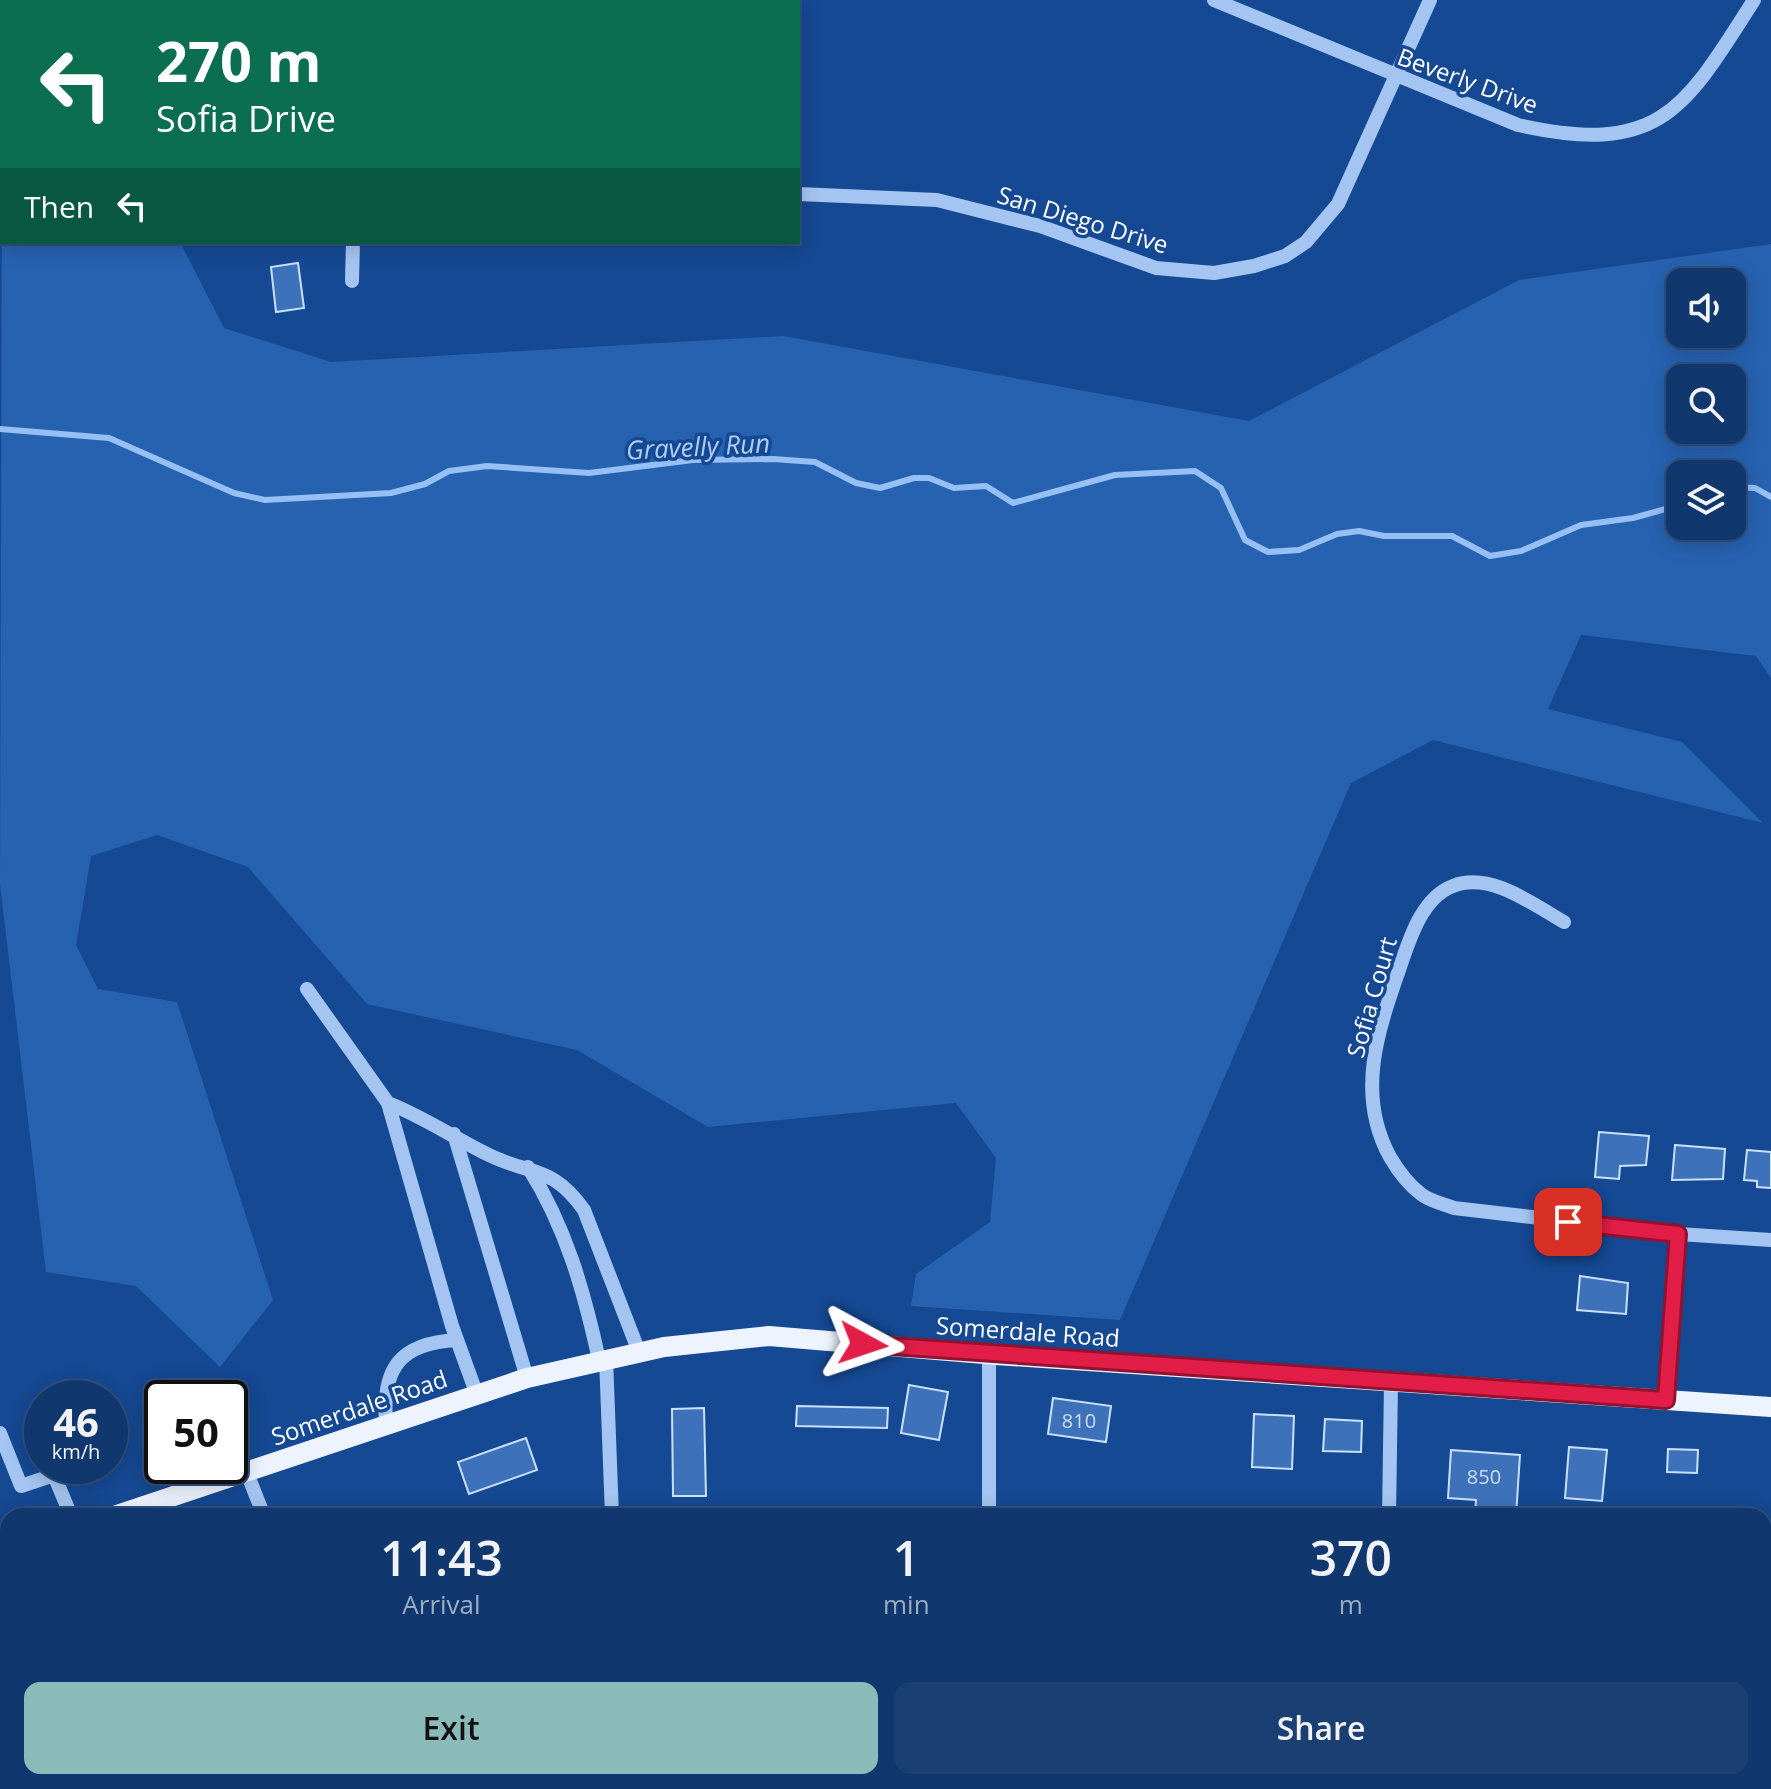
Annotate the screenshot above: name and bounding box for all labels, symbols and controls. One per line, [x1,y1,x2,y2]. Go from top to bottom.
text: 270 m [156,22,322,98]
icon: left [24,32,128,136]
street label: Beverly Drive [1393,39,1543,121]
text: Sofia Drive [156,94,336,143]
street label: San Diego Drive [994,177,1172,261]
icon: left [110,184,154,228]
text: Then [24,186,94,227]
map controls [1666,268,1746,540]
button: sound [1666,268,1746,348]
button: search [1666,364,1746,444]
water label: Gravelly Run [625,424,771,468]
button: layers [1666,460,1746,540]
street label: Sofia Court [1338,933,1404,1061]
pin [1534,1188,1602,1256]
icon: arrive [1546,1200,1590,1244]
position arrow [821,1302,905,1386]
street label: Somerdale Road [935,1308,1121,1354]
street label: Somerdale Road [267,1361,451,1453]
speed limit sign: 50 [144,1380,248,1484]
text: 46 [53,1394,99,1449]
house number: 810 [1062,1407,1096,1434]
text: km/h [52,1438,100,1465]
house number: 850 [1467,1463,1501,1490]
text: 11:43 [380,1525,503,1590]
text: 1 [893,1525,920,1590]
text: 370 [1310,1525,1392,1590]
text: Arrival [402,1586,481,1622]
text: min [883,1586,930,1622]
text: m [1339,1586,1363,1622]
button: Exit [24,1682,878,1774]
button: Share [894,1682,1748,1774]

